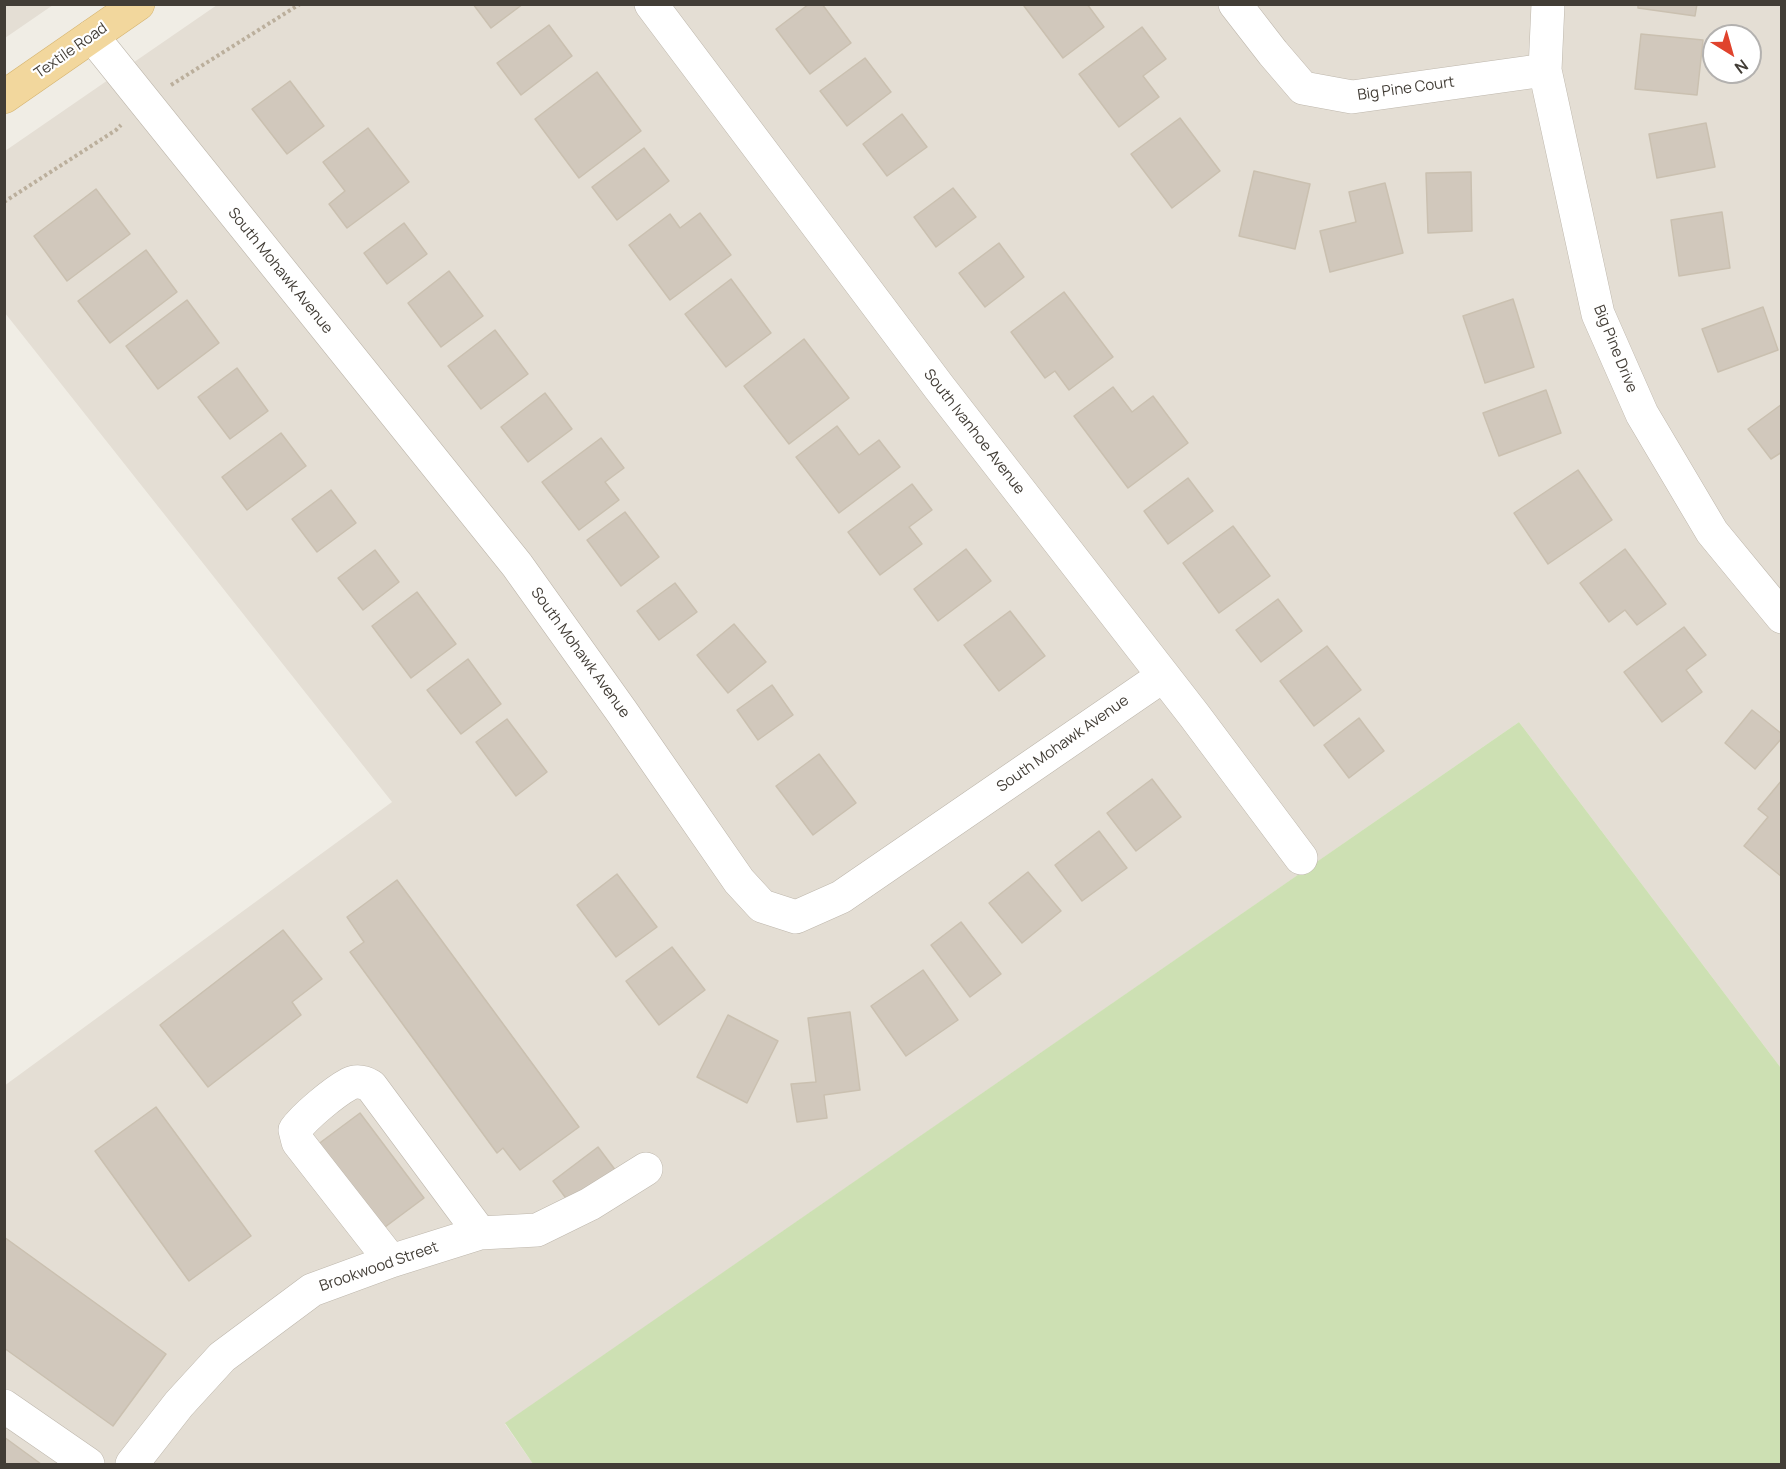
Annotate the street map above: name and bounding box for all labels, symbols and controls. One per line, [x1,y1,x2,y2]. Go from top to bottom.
street label: Textile Road [31,19,111,83]
north arrow [1702,24,1762,84]
text: N [1730,55,1753,79]
street label: Big Pine Court [1356,73,1456,105]
street label: South Mohawk Avenue [224,204,336,338]
street label: Big Pine Drive [1589,303,1641,395]
street label: South Ivanhoe Avenue [920,366,1028,498]
street label: South Mohawk Avenue [527,584,633,722]
street label: South Mohawk Avenue [994,692,1132,796]
street label: Brookwood Street [317,1238,441,1296]

